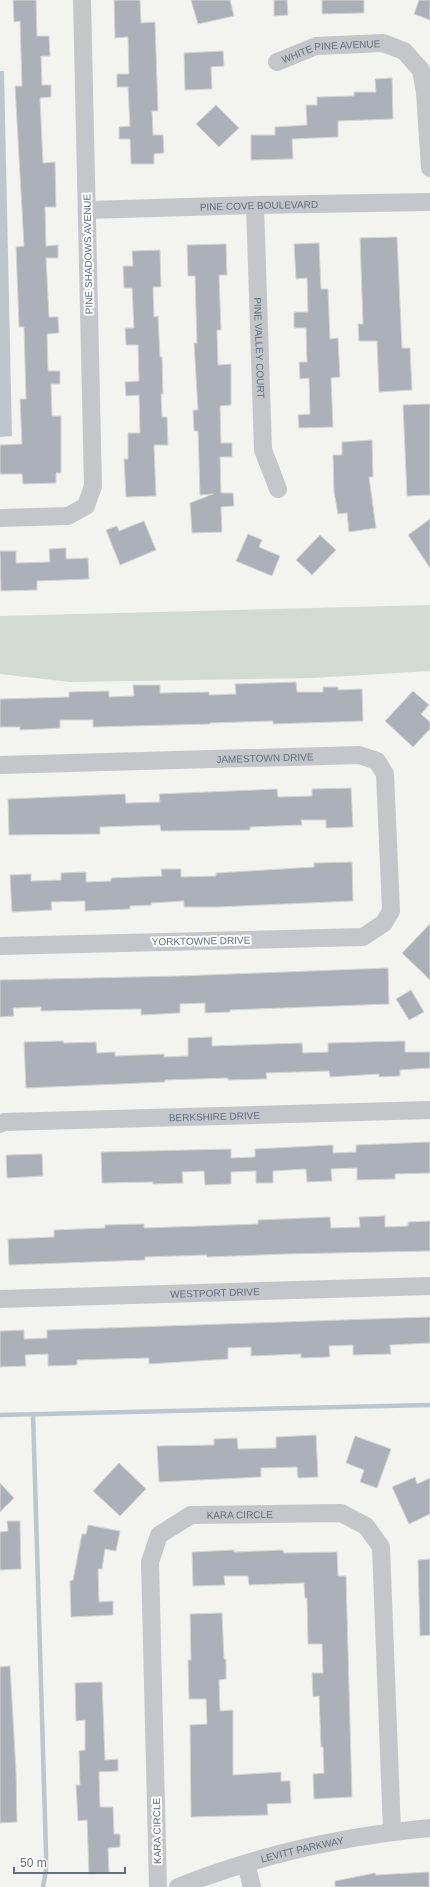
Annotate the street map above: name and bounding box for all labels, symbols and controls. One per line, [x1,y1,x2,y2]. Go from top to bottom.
street label: WHITE PINE AVENUE [280,38,381,65]
street label: PINE SHADOWS AVENUE [81,193,95,314]
street label: PINE COVE BOULEVARD [200,198,318,212]
street label: PINE VALLEY COURT [253,297,267,399]
street label: JAMESTOWN DRIVE [216,751,314,764]
street label: YORKTOWNE DRIVE [152,935,251,947]
street label: BERKSHIRE DRIVE [169,1109,261,1123]
street label: WESTPORT DRIVE [170,1286,260,1299]
street label: KARA CIRCLE [207,1508,273,1520]
street label: KARA CIRCLE [151,1798,163,1864]
street label: LEVITT PARKWAY [260,1834,345,1864]
scale bar [14,1849,125,1875]
text: 50 m [20,1856,47,1870]

